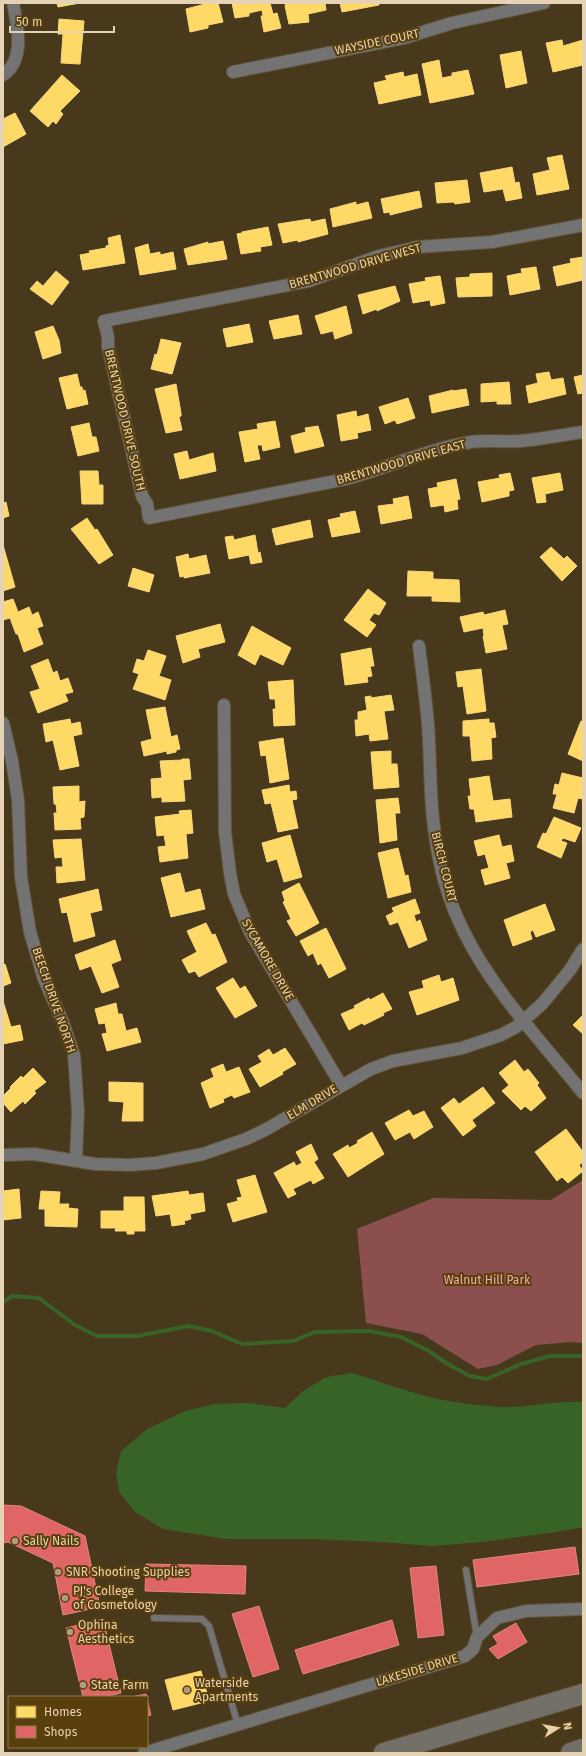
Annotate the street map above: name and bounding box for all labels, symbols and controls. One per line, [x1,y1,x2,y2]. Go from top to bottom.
scale bar [10,8,114,34]
text: 50 m [16,15,42,29]
street label: WAYSIDE COURT [334,26,421,58]
street label: BRENTWOOD DRIVE WEST [288,240,423,292]
street label: BRENTWOOD DRIVE SOUTH [102,348,148,492]
street label: BRENTWOOD DRIVE EAST [335,437,468,487]
street label: BIRCH COURT [428,830,460,904]
street label: SYCAMORE DRIVE [239,917,297,1003]
street label: BEECH DRIVE NORTH [29,945,79,1055]
street label: ELM DRIVE [284,1081,340,1123]
park label: Walnut Hill Park [444,1273,531,1287]
place label: Sally Nails [23,1534,80,1548]
marker: Sally Nails [10,1536,20,1546]
place label: SNR Shooting Supplies [66,1565,190,1579]
marker: SNR Shooting Supplies [53,1567,63,1577]
place label: PJ's College of Cosmetology [73,1584,157,1612]
marker: PJ's College of Cosmetology [60,1593,70,1603]
place label: Ophina Aesthetics [78,1618,134,1646]
marker: Ophina Aesthetics [65,1627,75,1637]
street label: LAKESIDE DRIVE [374,1651,460,1689]
place label: Waterside Apartments [195,1676,259,1704]
place label: State Farm [91,1678,149,1692]
marker: State Farm [78,1680,88,1690]
marker: Waterside Apartments [182,1685,192,1695]
legend [8,1696,148,1748]
text: Homes [44,1705,82,1719]
north arrow [538,1708,578,1748]
text: N [560,1721,574,1731]
text: Shops [44,1725,78,1739]

